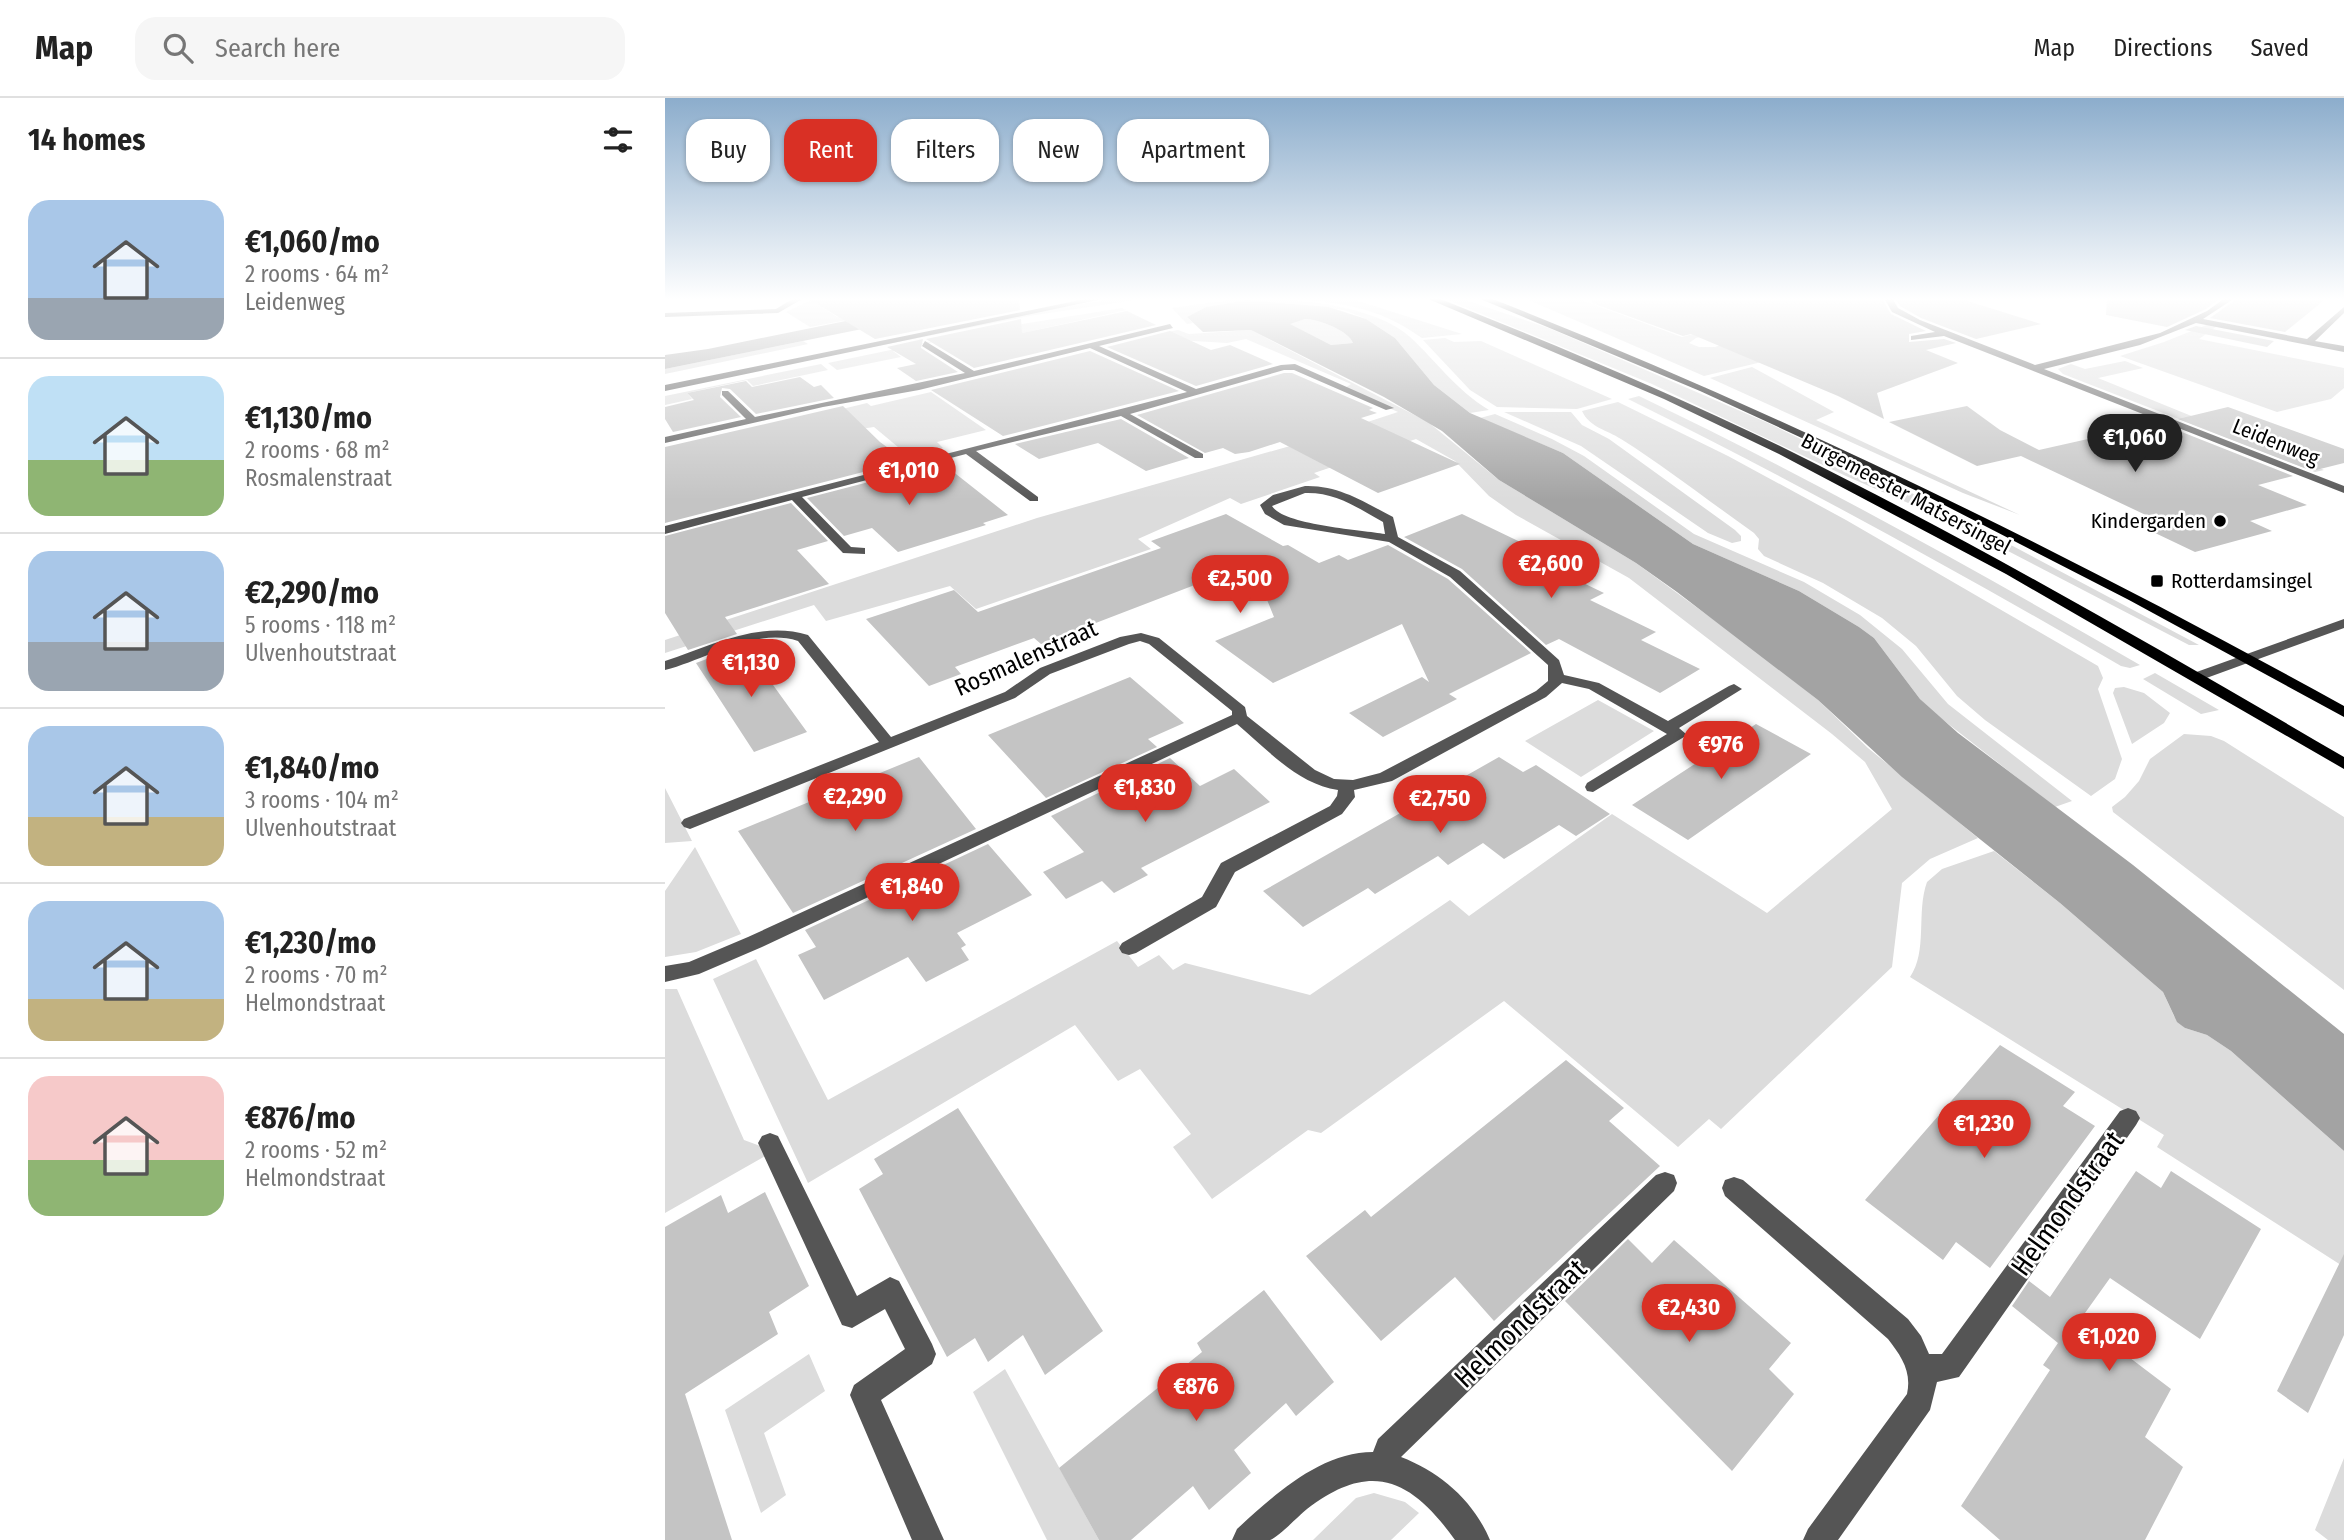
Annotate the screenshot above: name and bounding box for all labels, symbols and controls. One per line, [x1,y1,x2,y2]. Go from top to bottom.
search box [135,17,625,80]
text: Map [35,28,93,68]
icon: search [159,29,197,67]
text: Search here [215,33,340,64]
text: Map [2034,34,2075,62]
text: Directions [2113,34,2212,62]
text: Saved [2250,34,2309,62]
chip: Buy [686,119,770,182]
chip: Rent [784,119,877,182]
chip: Filters [891,119,999,182]
chip: New [1013,119,1103,182]
chip: Apartment [1117,119,1269,182]
icon: filters [599,121,637,159]
text: 14 homes [28,122,145,158]
text: €1,060/mo [245,224,380,260]
icon: home [84,228,168,312]
text: 2 rooms · 64 m² [245,260,389,288]
text: Leidenweg [245,288,345,316]
text: €1,130/mo [245,400,372,436]
icon: home [84,404,168,488]
street label: Leidenweg [2229,413,2323,471]
pin: €1,060 [2078,414,2192,474]
text: €1,060 [2103,423,2167,451]
street label: Burgemeester Matsersingel [1797,428,2016,561]
text: 2 rooms · 68 m² [245,436,390,464]
pin: €1,010 [852,448,966,507]
text: €1,010 [879,456,939,484]
text: Rosmalenstraat [245,464,392,492]
place label: Kindergarden [2091,508,2206,534]
marker: Kindergarden [2212,513,2228,529]
pin: €2,600 [1494,540,1608,600]
text: €2,600 [1519,549,1583,577]
pin: €2,500 [1183,556,1297,615]
text: €2,500 [1208,564,1272,592]
place label: Rotterdamsingel [2171,568,2313,594]
marker: Rotterdamsingel [2149,573,2165,589]
text: €2,290/mo [245,575,379,611]
icon: home [84,579,168,663]
text: 5 rooms · 118 m² [245,611,396,639]
street label: Rosmalenstraat [950,614,1102,702]
text: Ulvenhoutstraat [245,639,396,667]
pin: €1,130 [694,640,808,699]
text: €1,130 [722,648,780,676]
pin: €976 [1680,722,1762,781]
text: €976 [1698,730,1744,758]
text: €1,840/mo [245,750,379,786]
icon: home [84,754,168,838]
pin: €1,830 [1088,764,1202,824]
text: €1,830 [1114,773,1176,801]
pin: €2,290 [798,774,912,833]
pin: €2,750 [1383,776,1497,835]
text: €2,290 [824,782,886,810]
text: €2,750 [1409,784,1471,812]
text: 3 rooms · 104 m² [245,786,399,814]
text: Ulvenhoutstraat [245,814,396,842]
pin: €1,840 [855,864,969,923]
text: €1,840 [880,872,944,900]
text: €1,230/mo [245,925,376,961]
icon: home [84,929,168,1013]
text: 2 rooms · 70 m² [245,961,388,989]
text: Helmondstraat [245,989,385,1017]
text: €876/mo [245,1100,355,1136]
pin: €1,230 [1927,1100,2041,1160]
icon: home [84,1104,168,1188]
text: €1,230 [1954,1109,2014,1137]
street label: Helmondstraat [2004,1124,2131,1282]
text: 2 rooms · 52 m² [245,1136,387,1164]
text: Helmondstraat [245,1164,385,1192]
street label: Helmondstraat [1447,1252,1594,1395]
pin: €2,430 [1632,1284,1746,1344]
text: €2,430 [1658,1293,1720,1321]
pin: €1,020 [2052,1314,2166,1373]
text: €1,020 [2078,1322,2140,1350]
pin: €876 [1155,1364,1237,1423]
text: €876 [1173,1372,1219,1400]

